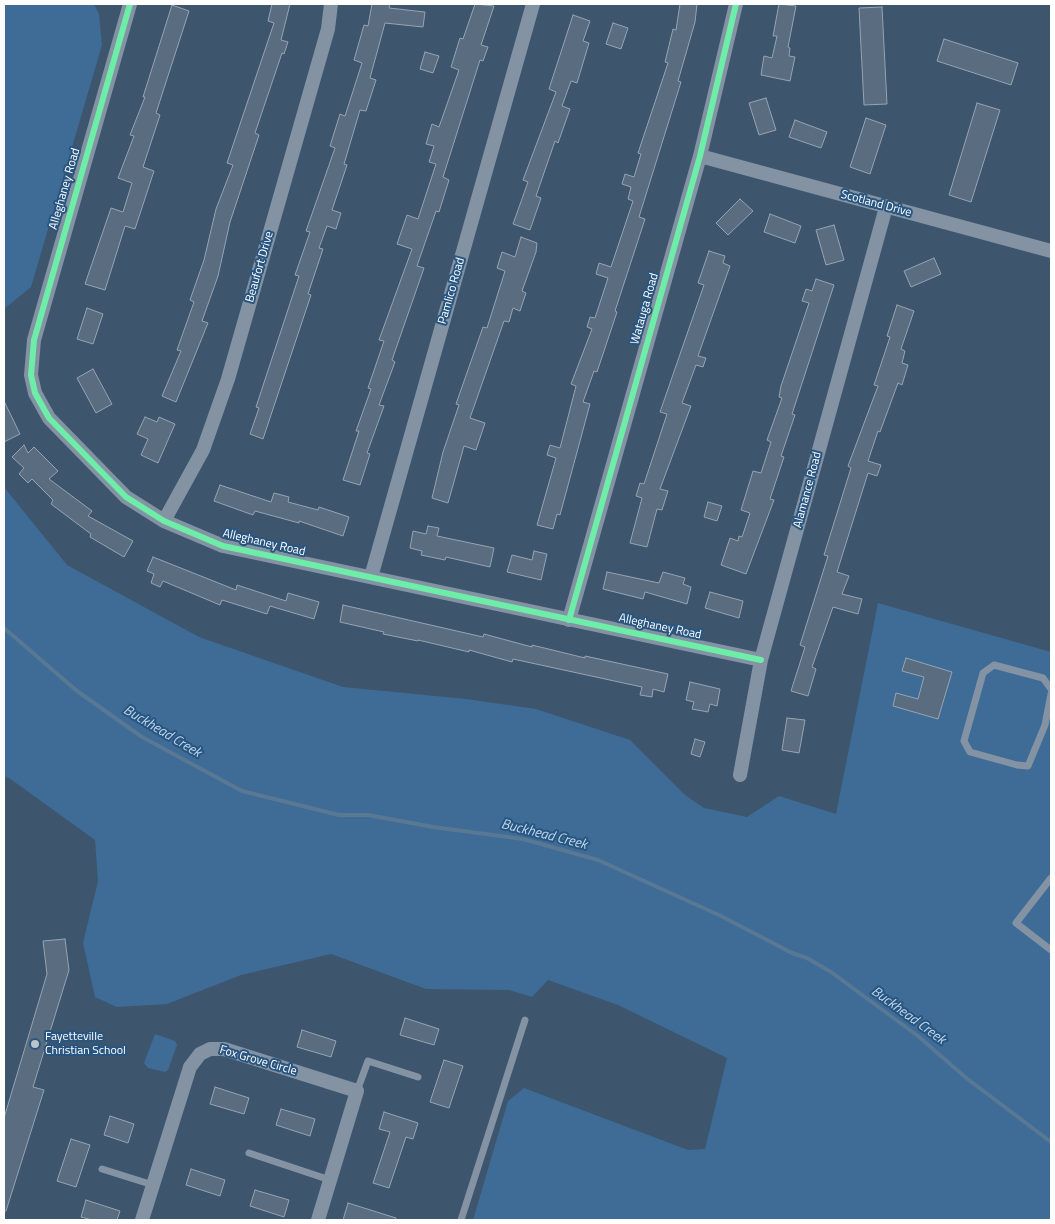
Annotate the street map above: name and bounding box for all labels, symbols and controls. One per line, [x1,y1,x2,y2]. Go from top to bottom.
street label: Alleghaney Road [46,147,84,231]
street label: Scotland Drive [839,188,913,220]
street label: Beaufort Drive [243,230,277,304]
street label: Pamlico Road [436,256,468,326]
street label: Watauga Road [628,272,662,346]
street label: Alamance Road [791,450,825,530]
street label: Alleghaney Road [221,527,307,559]
street label: Alleghaney Road [617,611,703,643]
water label: Buckhead Creek [120,702,204,762]
water label: Buckhead Creek [499,816,589,854]
water label: Buckhead Creek [867,983,949,1049]
place label: Fayetteville Christian School [45,1030,126,1058]
marker: Fayetteville Christian School [29,1038,41,1050]
street label: Fox Grove Circle [218,1043,298,1079]

